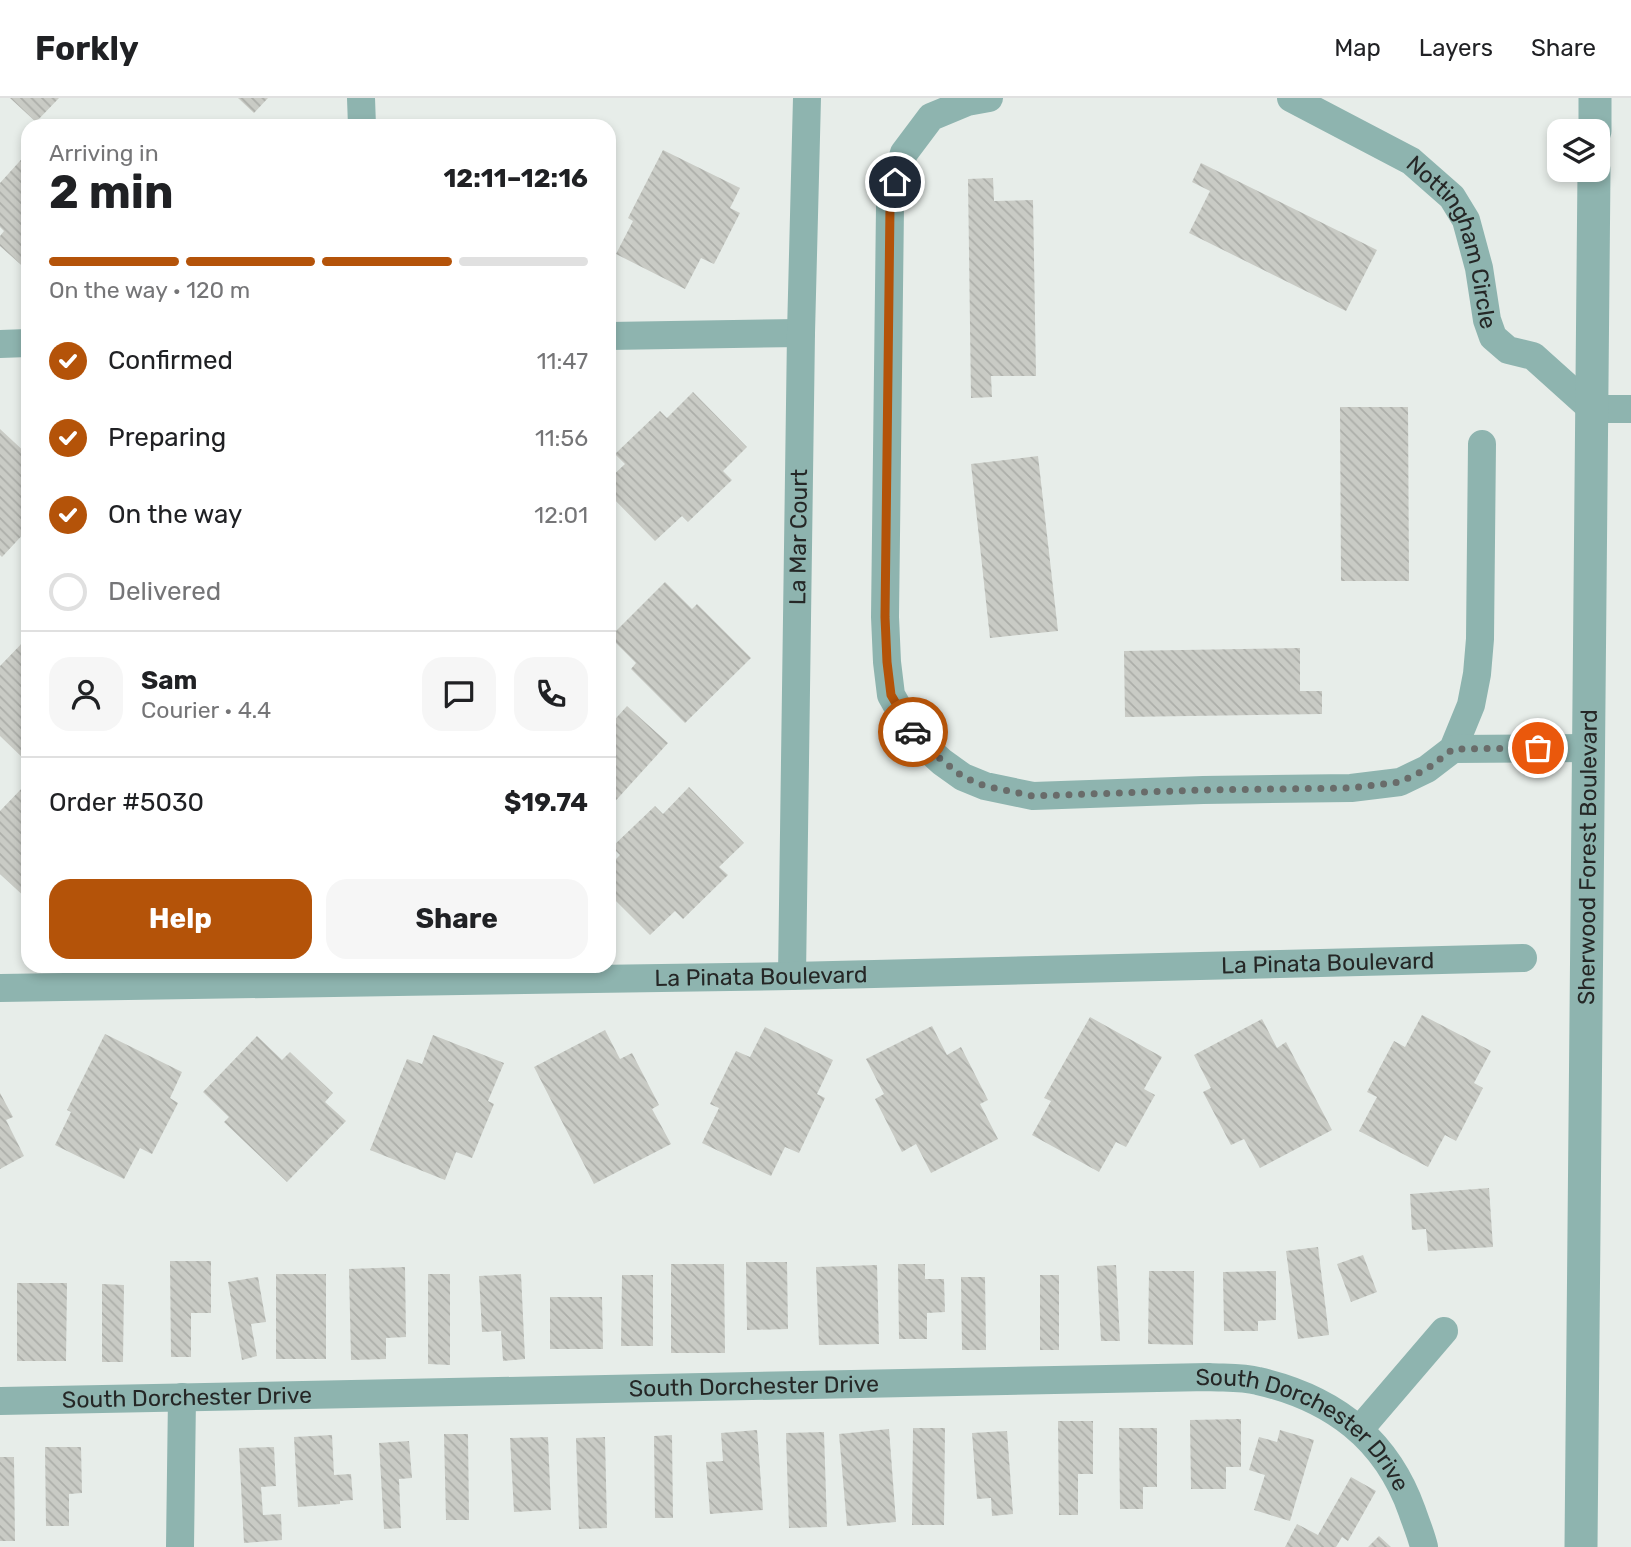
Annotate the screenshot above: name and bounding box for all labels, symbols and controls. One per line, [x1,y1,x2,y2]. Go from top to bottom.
text: Forkly [35,29,139,68]
text: Map [1334,34,1381,62]
text: Layers [1419,34,1493,62]
text: Share [1531,34,1596,62]
map controls [1547,119,1610,182]
button: layers [1547,119,1610,182]
text: Arriving in [49,139,159,167]
street label: Nottingham Circle [1401,150,1503,333]
pin [865,152,925,212]
text: 12:11–12:16 [443,163,588,194]
icon: home [876,163,914,201]
text: 2 min [49,165,174,220]
text: On the way · 120 m [49,276,250,304]
icon: check [49,342,87,380]
text: Confirmed [108,345,233,376]
text: 11:47 [537,347,588,375]
icon: check [49,419,87,457]
text: Preparing [108,422,226,453]
text: 11:56 [535,424,588,452]
street label: La Mar Court [783,469,813,605]
icon: check [49,496,87,534]
text: On the way [108,499,242,530]
text: 12:01 [534,501,588,529]
text: Delivered [108,576,221,607]
button: person [49,657,123,731]
button: chat [422,657,496,731]
button: phone [514,657,588,731]
text: Sam [141,665,197,696]
text: Courier · 4.4 [141,696,271,724]
courier [878,697,948,767]
street label: Sherwood Forest Boulevard [1572,709,1603,1005]
icon: car [894,713,932,751]
pin [1508,718,1568,778]
icon: bag [1519,729,1557,767]
text: Order #5030 [49,787,204,818]
text: $19.74 [504,787,588,818]
button: Help [49,879,312,959]
button: Share [326,879,588,959]
street label: La Pinata Boulevard [1221,946,1435,979]
street label: La Pinata Boulevard [654,960,868,992]
street label: South Dorchester Drive [1195,1363,1415,1496]
street label: South Dorchester Drive [629,1370,879,1403]
street label: South Dorchester Drive [62,1381,312,1414]

